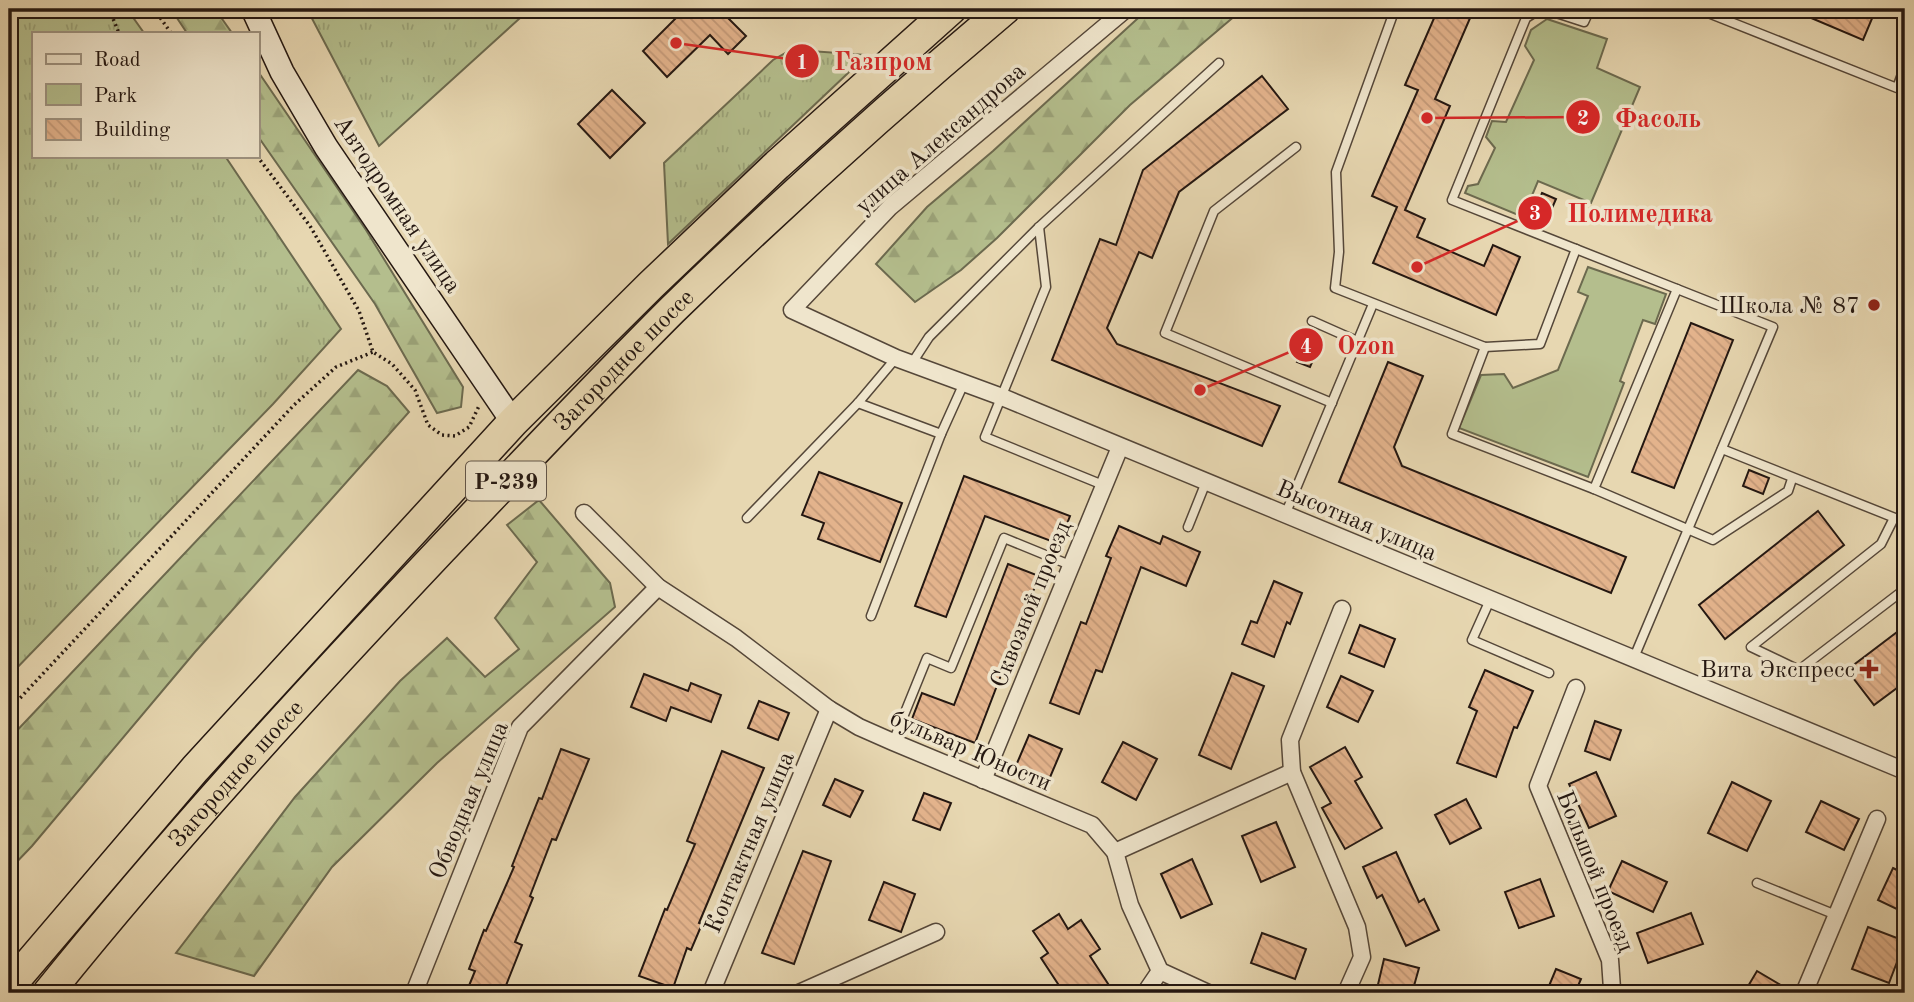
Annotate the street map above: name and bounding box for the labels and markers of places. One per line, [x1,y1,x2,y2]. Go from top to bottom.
callout: Газпром [785,38,946,85]
callout: Фасоль [1566,94,1715,141]
callout: Полимедика [1518,190,1727,237]
place label: Школа № 87 [1719,295,1860,319]
marker: Школа № 87 [1866,297,1882,313]
callout: Ozon [1288,322,1409,369]
place label: Вита Экспресс [1700,659,1855,683]
marker: Вита Экспресс [1861,661,1877,677]

